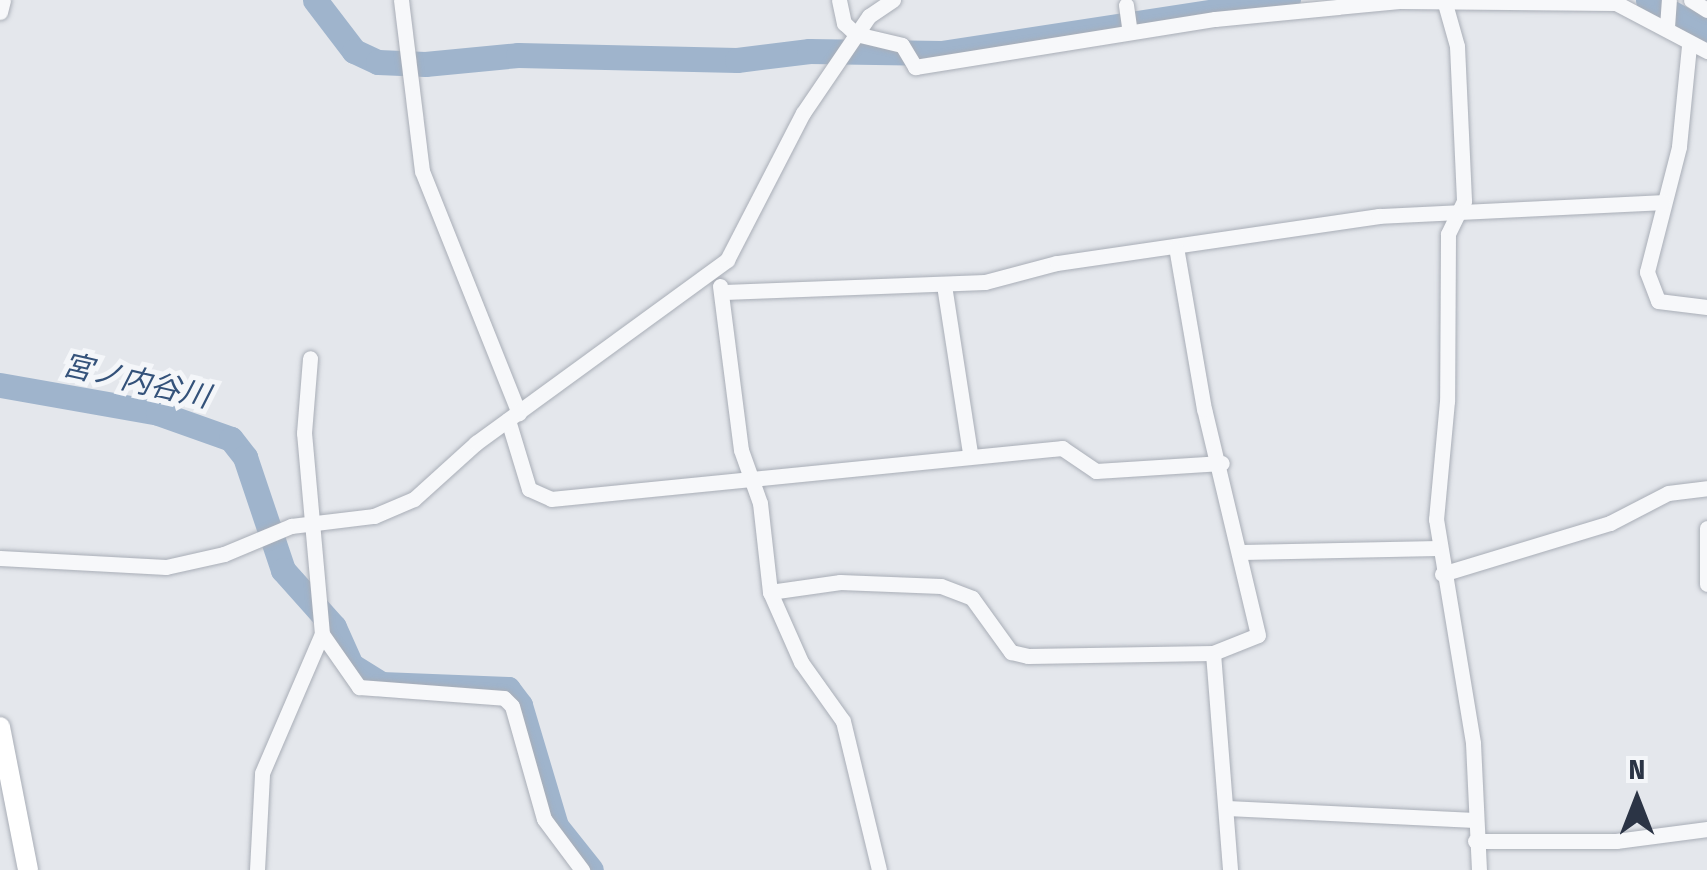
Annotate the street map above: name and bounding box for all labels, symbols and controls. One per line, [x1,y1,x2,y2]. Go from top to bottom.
water label: 宮ノ内谷川 [59,347,213,415]
north arrow [1587,750,1687,850]
text: N [1629,753,1645,786]

